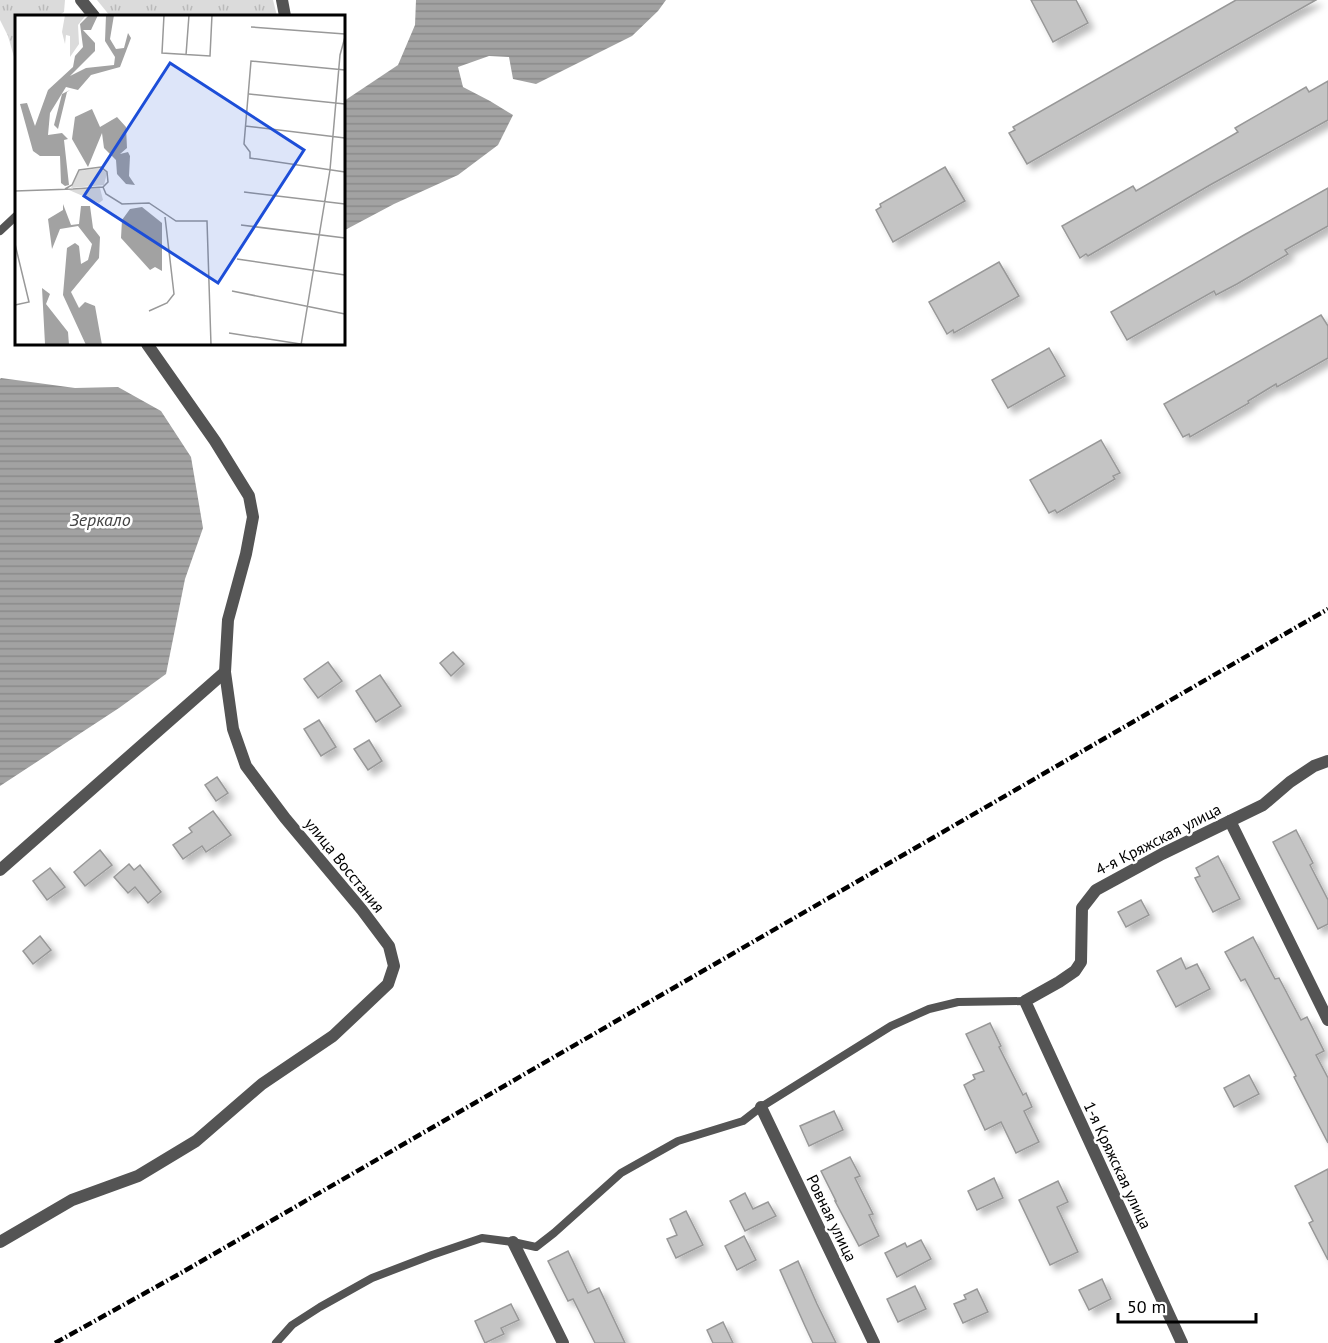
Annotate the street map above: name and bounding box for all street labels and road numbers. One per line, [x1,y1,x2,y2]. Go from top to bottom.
street label: 4-я Кряжская улица [1092,799,1224,879]
street label: улица Восстания [301,814,389,916]
street label: 1-я Кряжская улица [1080,1098,1156,1232]
street label: Ровная улица [802,1171,862,1265]

